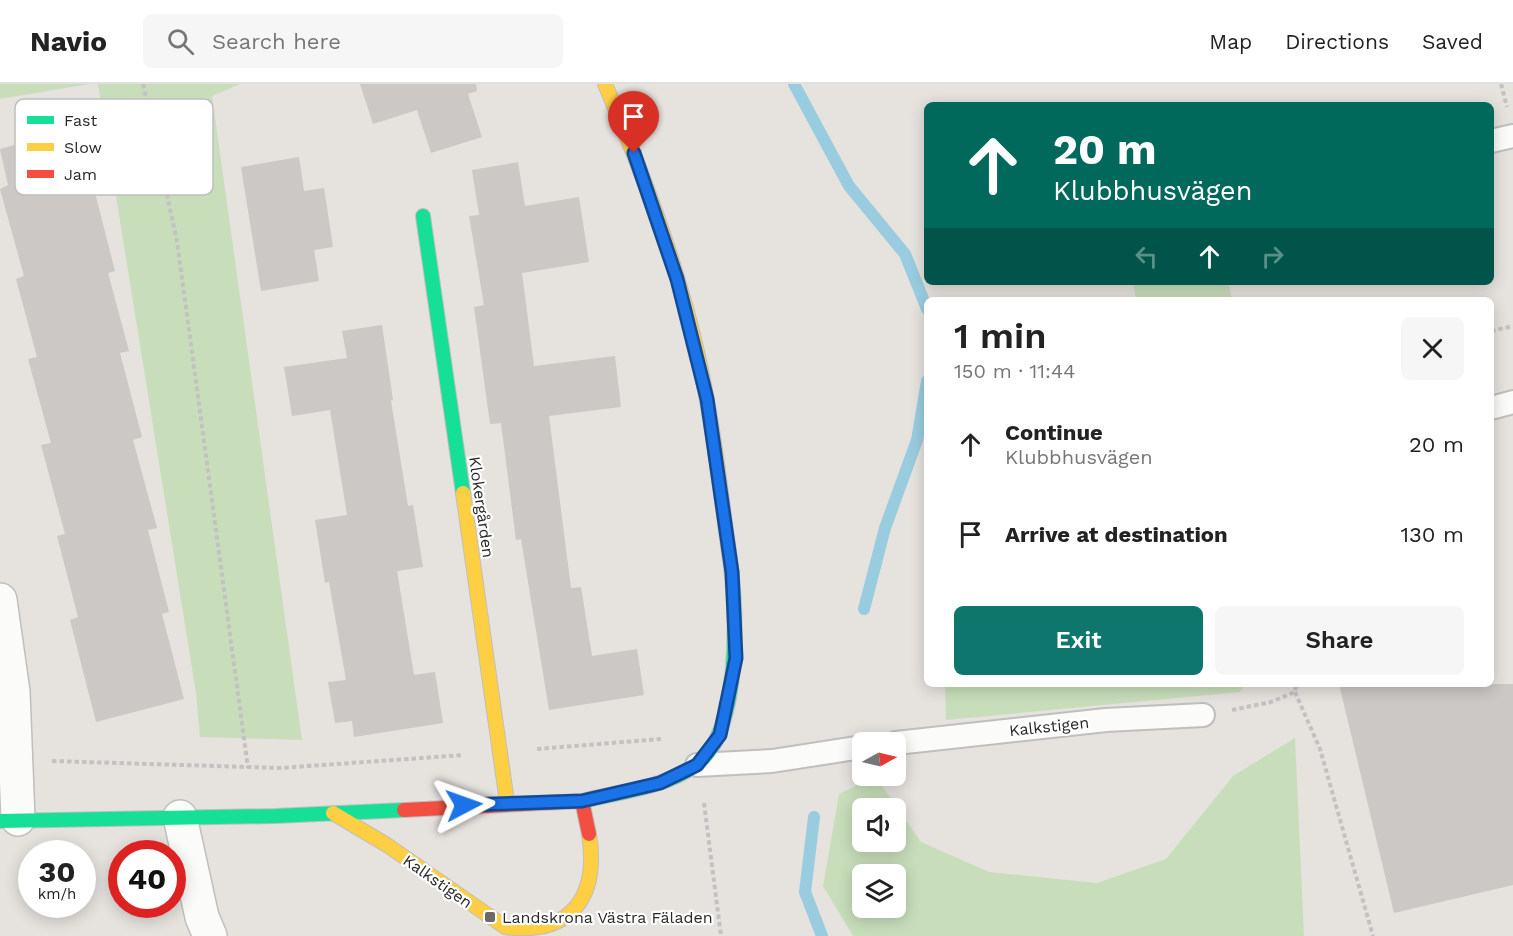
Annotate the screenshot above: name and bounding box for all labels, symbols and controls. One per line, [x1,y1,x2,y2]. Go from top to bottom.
search box [143,14,563,68]
text: Navio [30,25,107,58]
icon: search [164,25,197,58]
text: Search here [212,29,341,54]
text: Map [1209,29,1252,54]
text: Directions [1285,29,1389,54]
text: Saved [1422,29,1483,54]
pin [608,91,659,153]
legend [15,99,213,195]
icon: arrive [617,100,650,133]
text: Fast [64,111,97,130]
text: 20 m [1053,125,1157,174]
icon: ahead [954,126,1032,204]
text: Slow [64,138,102,157]
text: Jam [64,165,97,184]
text: Klubbhusvägen [1053,175,1252,207]
icon: left [1130,240,1163,273]
icon: ahead [1193,240,1226,273]
icon: right [1256,240,1289,273]
text: 1 min [954,315,1046,357]
button: close [1401,317,1464,380]
text: 150 m · 11:44 [954,359,1075,383]
text: Continue [1005,420,1103,445]
icon: ahead [954,428,987,461]
text: 20 m [1409,432,1464,457]
text: Klubbhusvägen [1005,445,1153,469]
street label: Klokergården [465,455,498,559]
icon: arrive [954,518,987,551]
text: Arrive at destination [1005,522,1228,547]
text: 130 m [1400,522,1464,547]
button: Exit [954,606,1203,675]
button: Share [1215,606,1464,675]
street label: Kalkstigen [1008,713,1090,740]
north arrow [852,732,906,786]
map controls [852,732,906,918]
position arrow [432,773,496,837]
button: sound [852,798,906,852]
speed limit sign: 40 [108,840,186,918]
street label: Kalkstigen [399,851,476,912]
text: 30 [38,854,76,889]
button: layers [852,864,906,918]
text: km/h [38,885,76,903]
place label: Landskrona Västra Fäladen [502,908,713,927]
marker: Landskrona Västra Fäladen [483,910,497,924]

